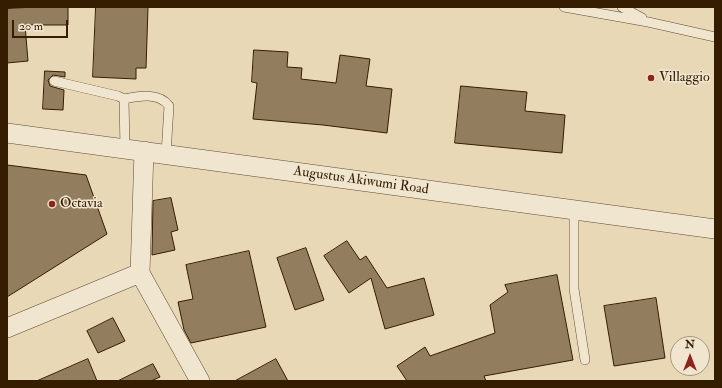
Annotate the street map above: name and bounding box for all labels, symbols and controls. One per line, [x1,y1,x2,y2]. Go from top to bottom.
scale bar [14,12,70,38]
text: 20 m [19,19,43,34]
place label: Villaggio [659,70,710,86]
marker: Villaggio [646,73,656,83]
street label: Augustus Akiwumi Road [292,163,430,199]
place label: Octavia [60,196,103,212]
marker: Octavia [47,199,57,209]
north arrow [670,336,710,376]
text: N [685,338,695,351]

